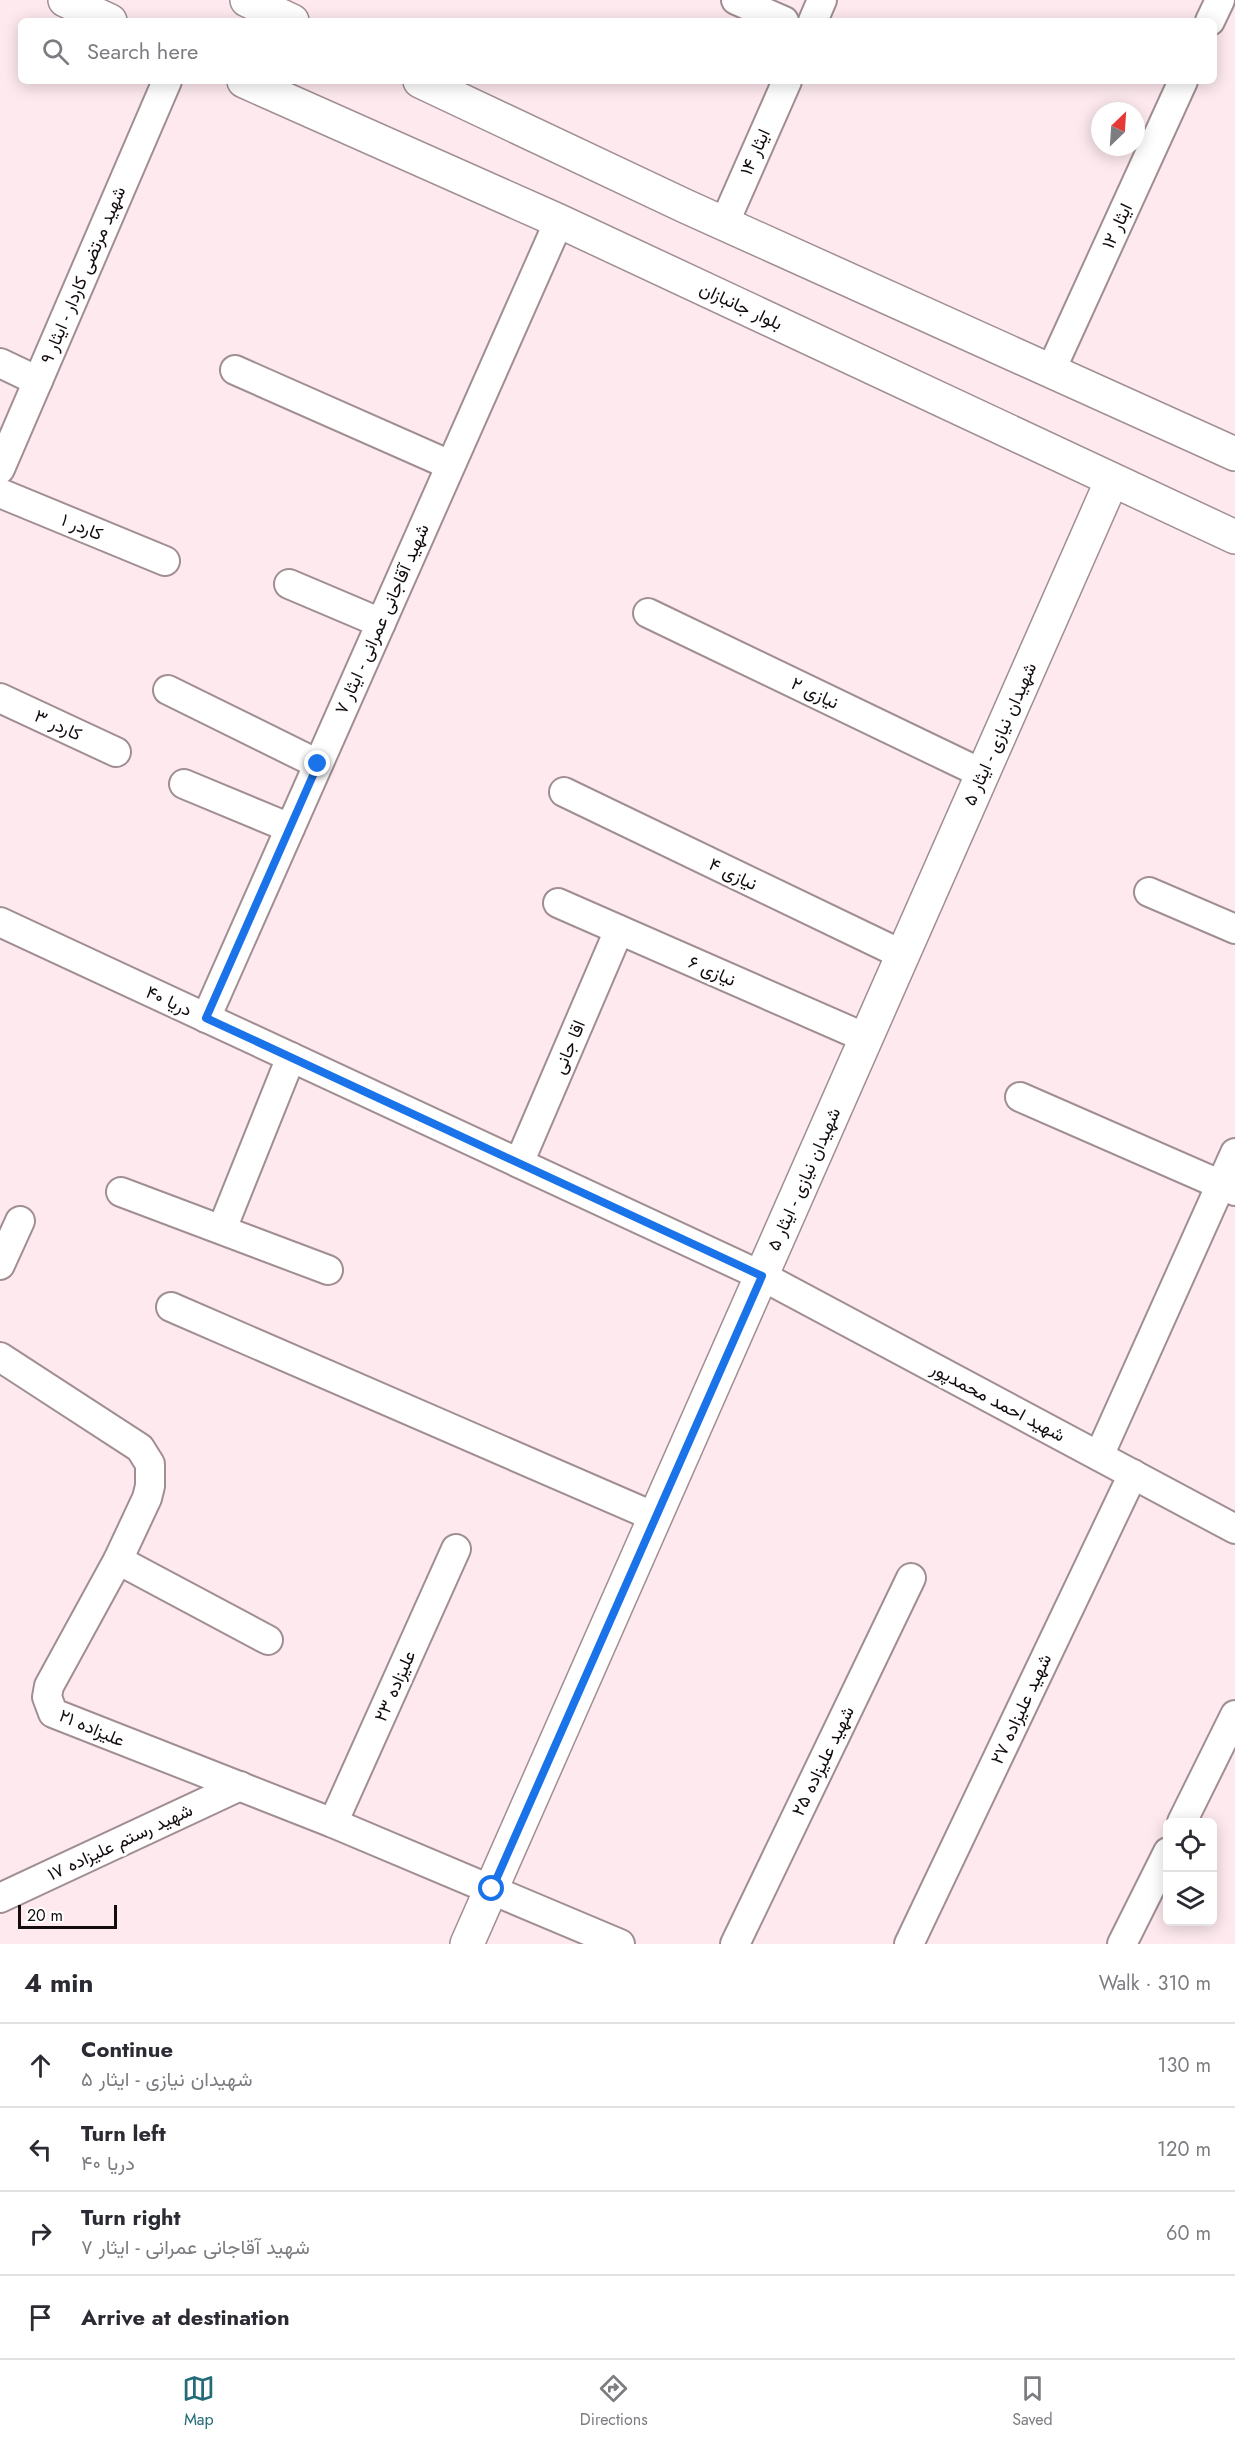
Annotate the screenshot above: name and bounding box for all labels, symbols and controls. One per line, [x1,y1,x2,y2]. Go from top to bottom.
search box [18,18,1217,84]
icon: search [39,35,72,68]
text: Search here [87,35,198,67]
north arrow [1091,102,1145,156]
street label: ایثار ۱۴ [733,125,777,179]
street label: شهید مرتضی کاردار - ایثار ۹ [34,182,132,368]
street label: ایثار ۱۲ [1095,199,1139,253]
street label: بلوار جانبازان [695,275,787,337]
street label: کاردر ۱ [57,507,107,547]
street label: شهید آقاجانی عمرانی - ایثار ۷ [328,520,436,718]
street label: شهیدان نیازی - ایثار ۵ [957,658,1043,810]
street label: نیازی ۲ [787,670,843,716]
street label: کاردر ۳ [30,703,86,747]
route end [304,750,330,776]
street label: نیازی ۴ [704,851,762,897]
street label: نیازی ۶ [684,949,740,993]
street label: دریا ۴۰ [142,979,196,1023]
street label: اقا جانی [546,1016,592,1078]
street label: شهیدان نیازی - ایثار ۵ [761,1103,847,1255]
street label: شهید احمد محمدپور [925,1355,1070,1448]
street label: علیزاده ۲۳ [368,1646,422,1726]
street label: شهید علیزاده ۲۷ [984,1649,1058,1769]
street label: شهید علیزاده ۲۵ [785,1702,861,1820]
street label: علیزاده ۲۱ [55,1703,129,1753]
street label: ۱۷ شهید رستم علیزاده [43,1797,197,1887]
map controls [1163,1818,1217,1926]
button: locate [1163,1818,1217,1872]
button: layers [1163,1872,1217,1926]
route start [478,1875,504,1901]
scale bar [18,1902,117,1930]
text: 20 m [27,1904,63,1927]
text: 4 min [24,1964,93,2002]
text: Walk · 310 m [1099,1969,1211,1998]
text: Continue [81,2033,173,2065]
icon: ahead [24,2049,57,2082]
text: 130 m [1157,2051,1211,2080]
text: شهیدان نیازی - ایثار ۵ [81,2065,253,2094]
text: Turn left [81,2117,166,2149]
icon: left [24,2133,57,2166]
text: 120 m [1157,2135,1211,2164]
text: دریا ۴۰ [81,2149,135,2178]
text: Turn right [81,2201,181,2233]
icon: right [24,2217,57,2250]
text: 60 m [1166,2219,1211,2248]
text: شهید آقاجانی عمرانی - ایثار ۷ [81,2233,310,2262]
icon: arrive [24,2301,57,2334]
text: Arrive at destination [81,2301,290,2333]
tab: Map [182,2372,215,2431]
tab: Directions [580,2372,648,2431]
tab: Saved [1012,2372,1053,2431]

